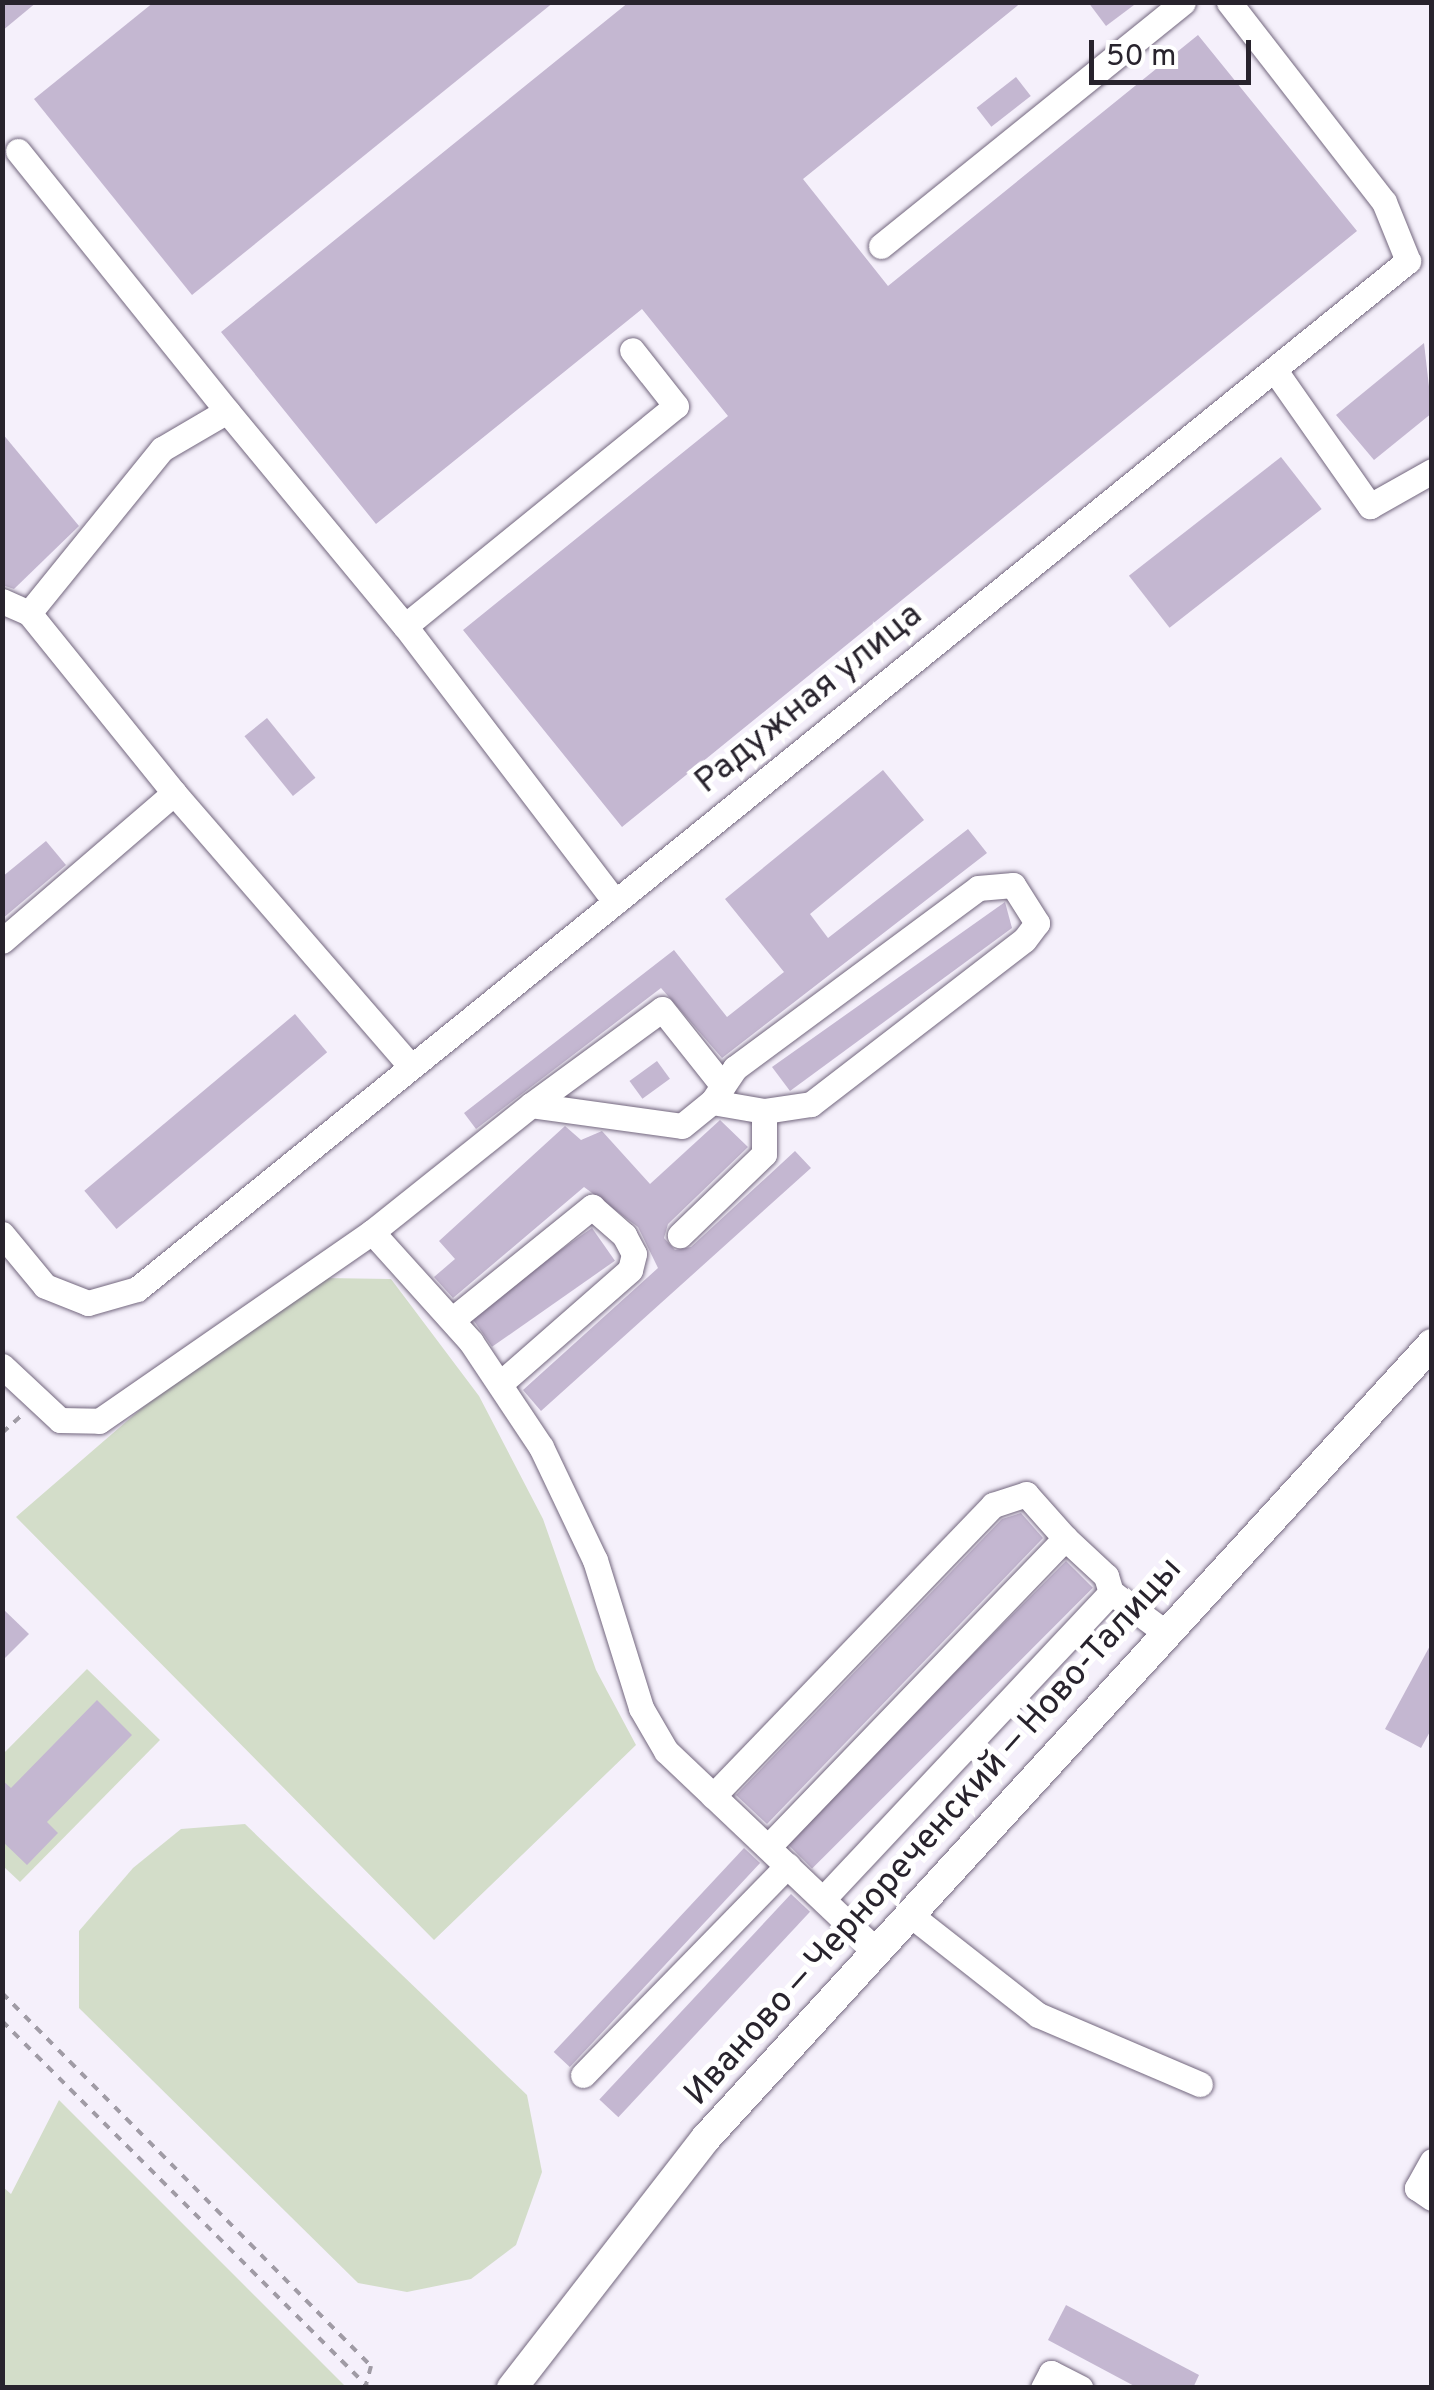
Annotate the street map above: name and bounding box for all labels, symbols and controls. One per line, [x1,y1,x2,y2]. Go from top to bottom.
scale bar [1094,20,1256,82]
text: 50 m [1106,39,1176,76]
street label: Радужная улица [687,595,931,803]
street label: Иваново — Чернореченский — Ново-Талицы [676,1549,1192,2115]

